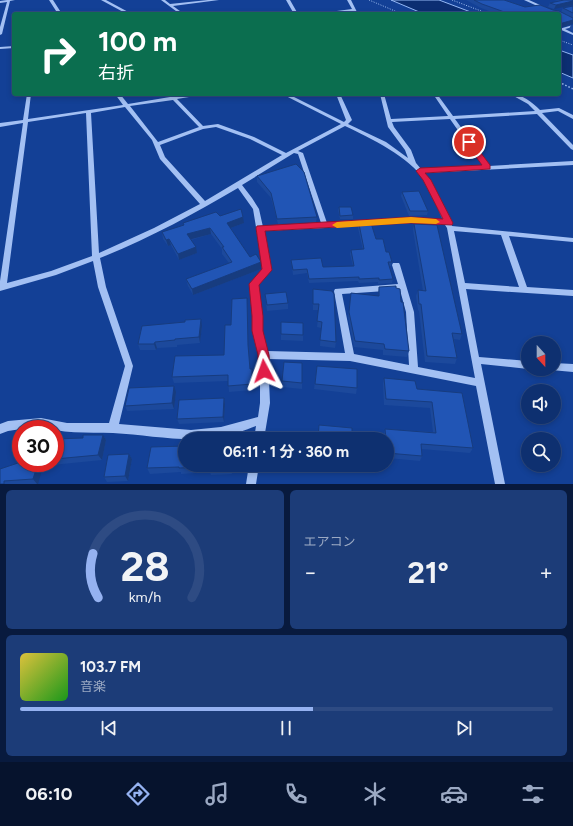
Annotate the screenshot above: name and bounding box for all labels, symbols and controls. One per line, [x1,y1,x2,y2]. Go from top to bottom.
text: 100 m [98,24,177,58]
icon: right [32,28,84,80]
text: 右折 [98,62,134,84]
pin [452,125,486,159]
icon: arrive [458,131,480,153]
north arrow [521,336,561,376]
map controls [521,336,561,472]
position arrow [243,350,285,392]
button: sound [521,384,561,424]
speed limit sign: 30 [12,420,64,472]
button: search [521,432,561,472]
text: 06:11 · 1 分 · 360 m [223,443,349,461]
text: エアコン [304,534,356,549]
text: 28 [120,540,170,590]
text: 21° [408,554,449,591]
text: − [304,559,317,586]
text: + [539,559,553,586]
text: km/h [128,587,161,605]
text: 103.7 FM [80,658,141,676]
text: 音楽 [80,679,106,694]
icon: previous [98,717,120,739]
icon: pause [275,717,297,739]
icon: next [453,717,475,739]
icon: directions [124,780,152,808]
icon: music [203,780,231,808]
icon: phone [282,780,310,808]
icon: climate [361,780,389,808]
icon: car [440,780,468,808]
icon: filters [519,780,547,808]
text: 06:10 [26,783,72,805]

